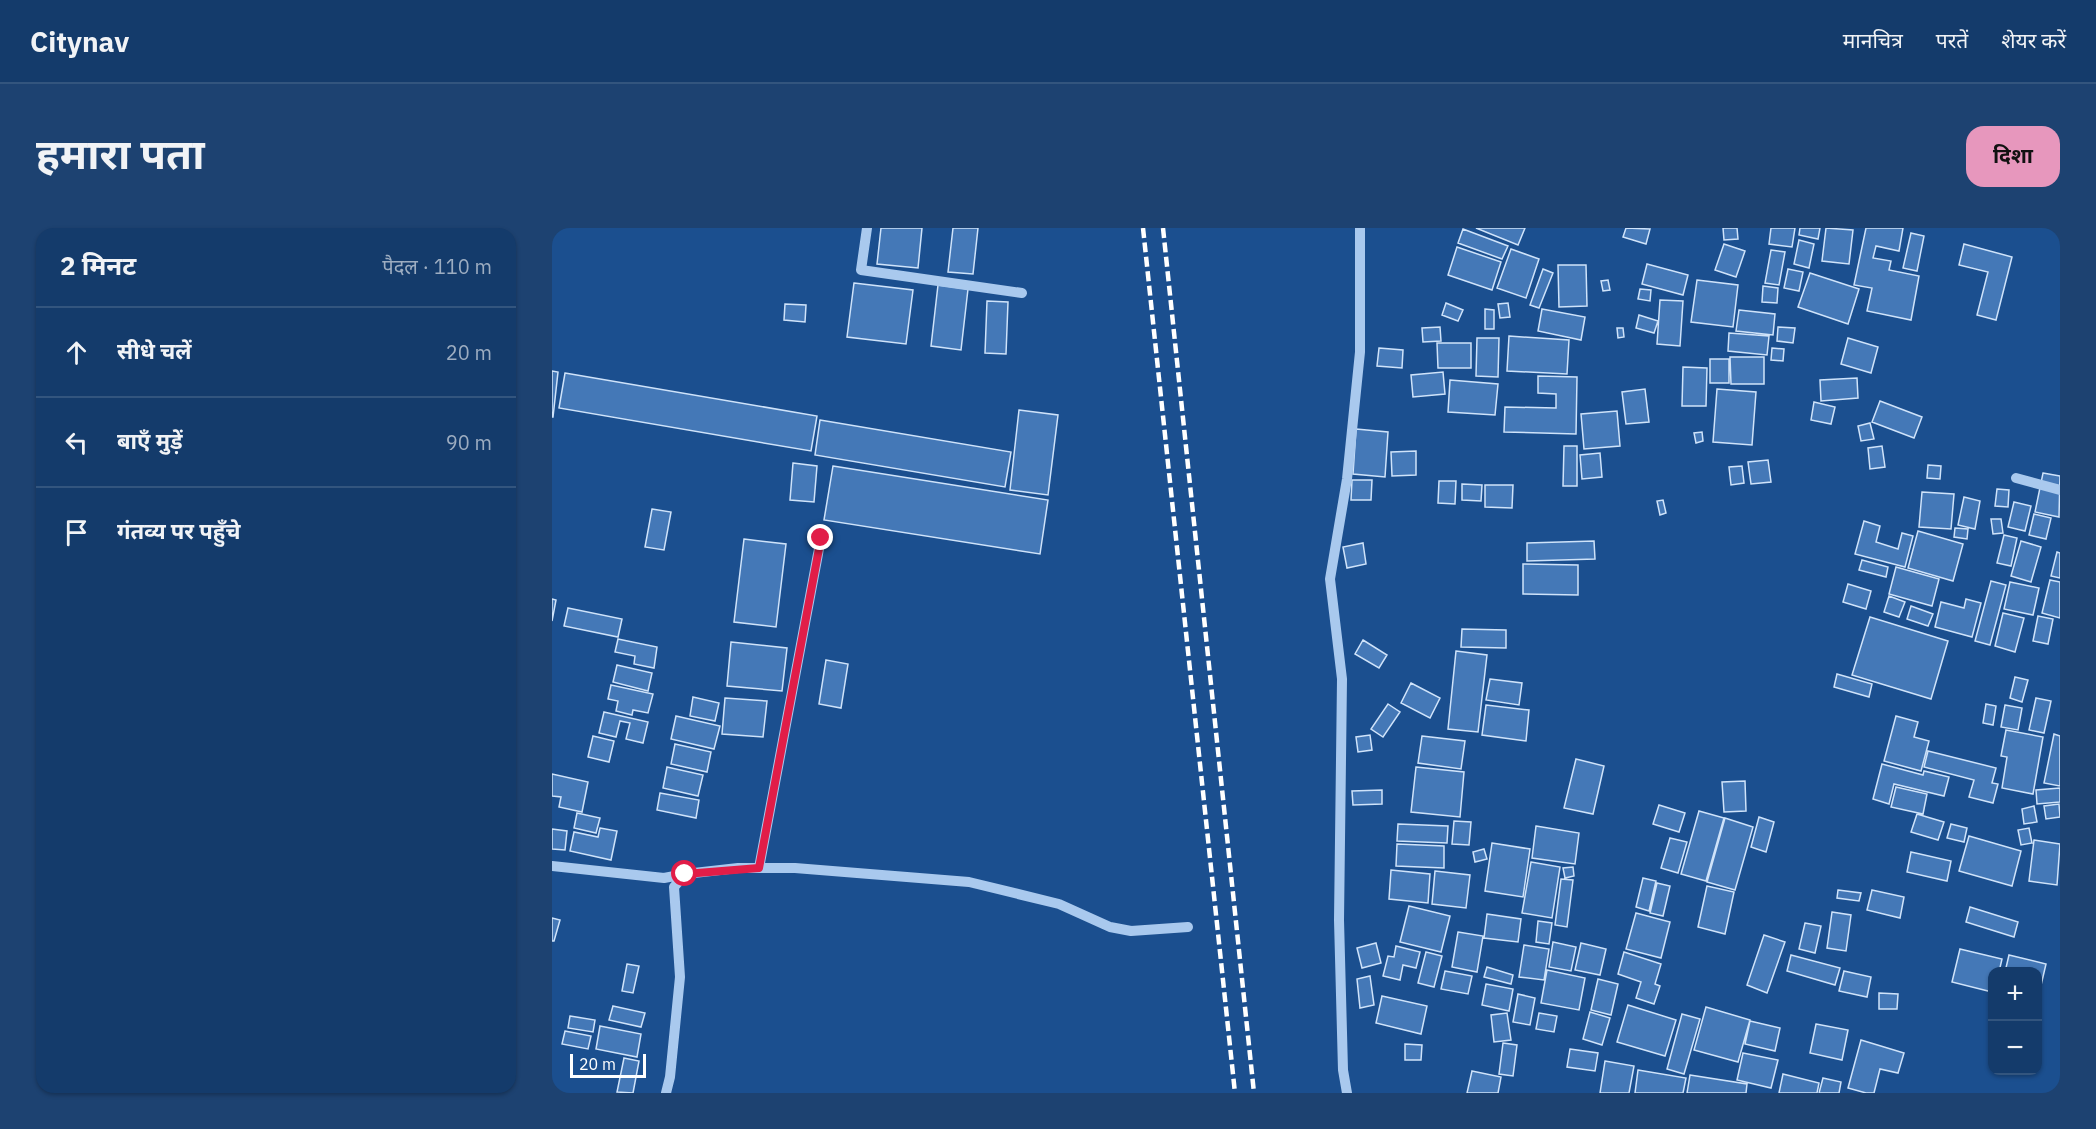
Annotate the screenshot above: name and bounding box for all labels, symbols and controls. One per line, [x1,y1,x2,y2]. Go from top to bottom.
text: Citynav [30,23,129,60]
text: मानचित्र [1843,26,1903,54]
text: परतें [1936,26,1968,54]
text: शेयर करें [2001,26,2066,54]
text: हमारा पता [36,126,205,181]
button: दिशा [1966,126,2060,187]
text: 2 मिनट [60,248,136,282]
text: पैदल · 110 m [382,253,492,280]
icon: ahead [60,336,93,369]
text: सीधे चलें [117,336,192,365]
text: 20 m [446,339,492,366]
icon: left [60,426,93,459]
text: बाएँ मुड़ें [117,426,183,455]
text: 90 m [446,429,492,456]
icon: arrive [60,516,93,549]
text: गंतव्य पर पहुँचे [117,516,241,545]
route end [807,524,833,550]
route start [671,860,697,886]
map controls [1988,967,2042,1075]
button: + [1988,967,2042,1021]
button: − [1988,1021,2042,1075]
scale bar [570,1051,646,1078]
text: 20 m [579,1054,616,1074]

